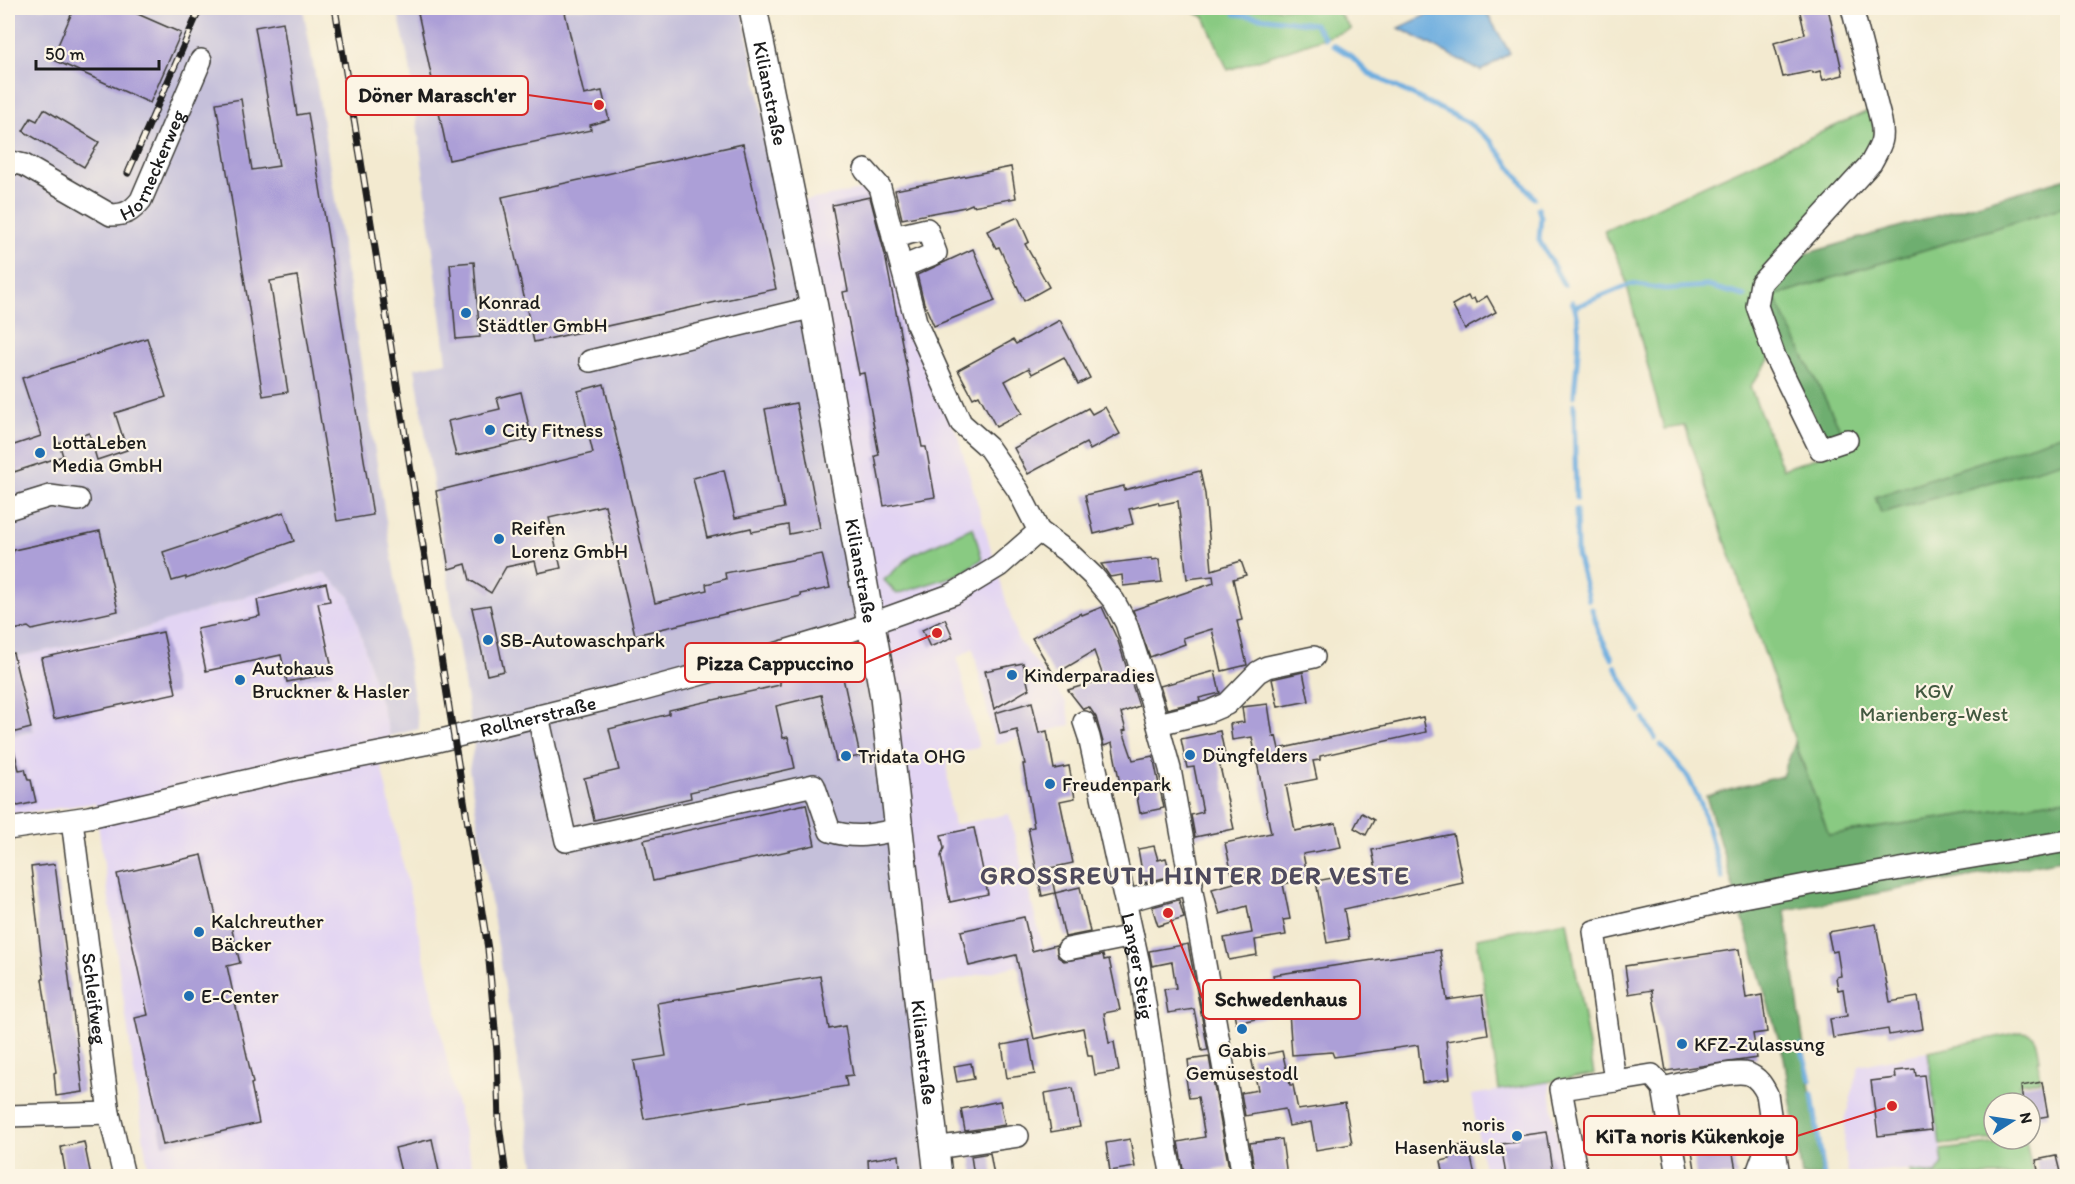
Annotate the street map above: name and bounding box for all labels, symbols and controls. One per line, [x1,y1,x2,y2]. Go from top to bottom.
scale bar [36,33,159,71]
street label: Kilianstraße [748,39,793,148]
text: 50 m [45,43,85,65]
callout: Döner Marasch'er [346,76,528,115]
text: Döner Marasch'er [358,82,517,107]
street label: Horneckerweg [116,105,191,226]
place label: Konrad Städtler GmbH [478,290,608,337]
marker: Konrad Städtler GmbH [459,306,473,320]
place label: City Fitness [502,418,603,442]
marker: City Fitness [483,423,497,437]
place label: LottaLeben Media GmbH [52,430,163,477]
marker: LottaLeben Media GmbH [33,446,47,460]
place label: Reifen Lorenz GmbH [511,516,628,563]
street label: Kilianstraße [840,516,882,625]
marker: Reifen Lorenz GmbH [492,532,506,546]
place label: SB-Autowaschpark [500,628,665,652]
marker: SB-Autowaschpark [481,633,495,647]
callout: Pizza Cappuccino [685,643,865,682]
text: Pizza Cappuccino [696,650,854,676]
place label: Autohaus Bruckner & Hasler [252,656,410,703]
place label: Kinderparadies [1024,663,1155,687]
marker: Kinderparadies [1005,668,1019,682]
marker: Autohaus Bruckner & Hasler [233,673,247,687]
park label: KGV Marienberg-West [1860,679,2008,726]
street label: Rollnerstraße [477,690,598,742]
place label: Düngfelders [1202,743,1308,767]
place label: Tridata OHG [858,744,966,768]
marker: Düngfelders [1183,748,1197,762]
marker: Tridata OHG [839,749,853,763]
place label: Freudenpark [1062,772,1172,796]
marker: Freudenpark [1043,777,1057,791]
district label: GROSSREUTH HINTER DER VESTE [980,859,1410,891]
place label: Kalchreuther Bäcker [211,909,324,956]
street label: Langer Steig [1116,911,1159,1022]
marker: Kalchreuther Bäcker [192,925,206,939]
street label: Schleifweg [77,951,112,1047]
callout: Schwedenhaus [1203,980,1360,1019]
place label: E-Center [201,984,279,1008]
text: Schwedenhaus [1215,986,1347,1011]
marker: E-Center [182,989,196,1003]
street label: Kilianstraße [906,998,942,1106]
marker: Gabis Gemüsestodl [1235,1022,1249,1036]
place label: KFZ-Zulassung [1694,1032,1826,1056]
marker: KFZ-Zulassung [1675,1037,1689,1051]
place label: Gabis Gemüsestodl [1186,1038,1299,1085]
north arrow [1982,1091,2042,1151]
text: N [2016,1111,2037,1125]
place label: noris Hasenhäusla [1395,1112,1506,1159]
callout: KiTa noris Kükenkoje [1584,1116,1797,1155]
text: KiTa noris Kükenkoje [1595,1123,1785,1149]
marker: noris Hasenhäusla [1510,1129,1524,1143]

